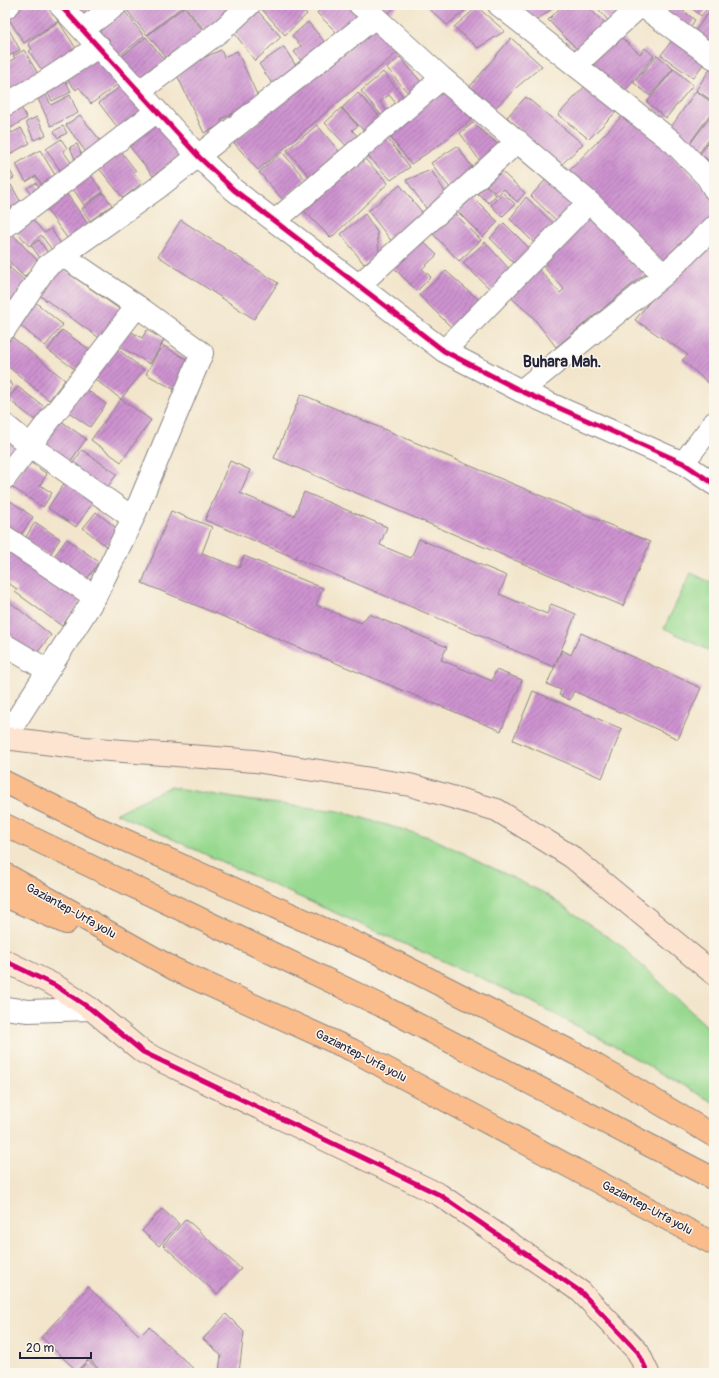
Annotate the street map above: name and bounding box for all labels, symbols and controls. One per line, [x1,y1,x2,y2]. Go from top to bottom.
district label: Buhara Mah. [523,352,601,372]
street label: Gaziantep-Urfa yolu [23,880,119,942]
street label: Gaziantep-Urfa yolu [313,1026,409,1086]
street label: Gaziantep-Urfa yolu [599,1178,695,1238]
scale bar [20,1334,91,1360]
text: 20 m [26,1341,55,1356]

